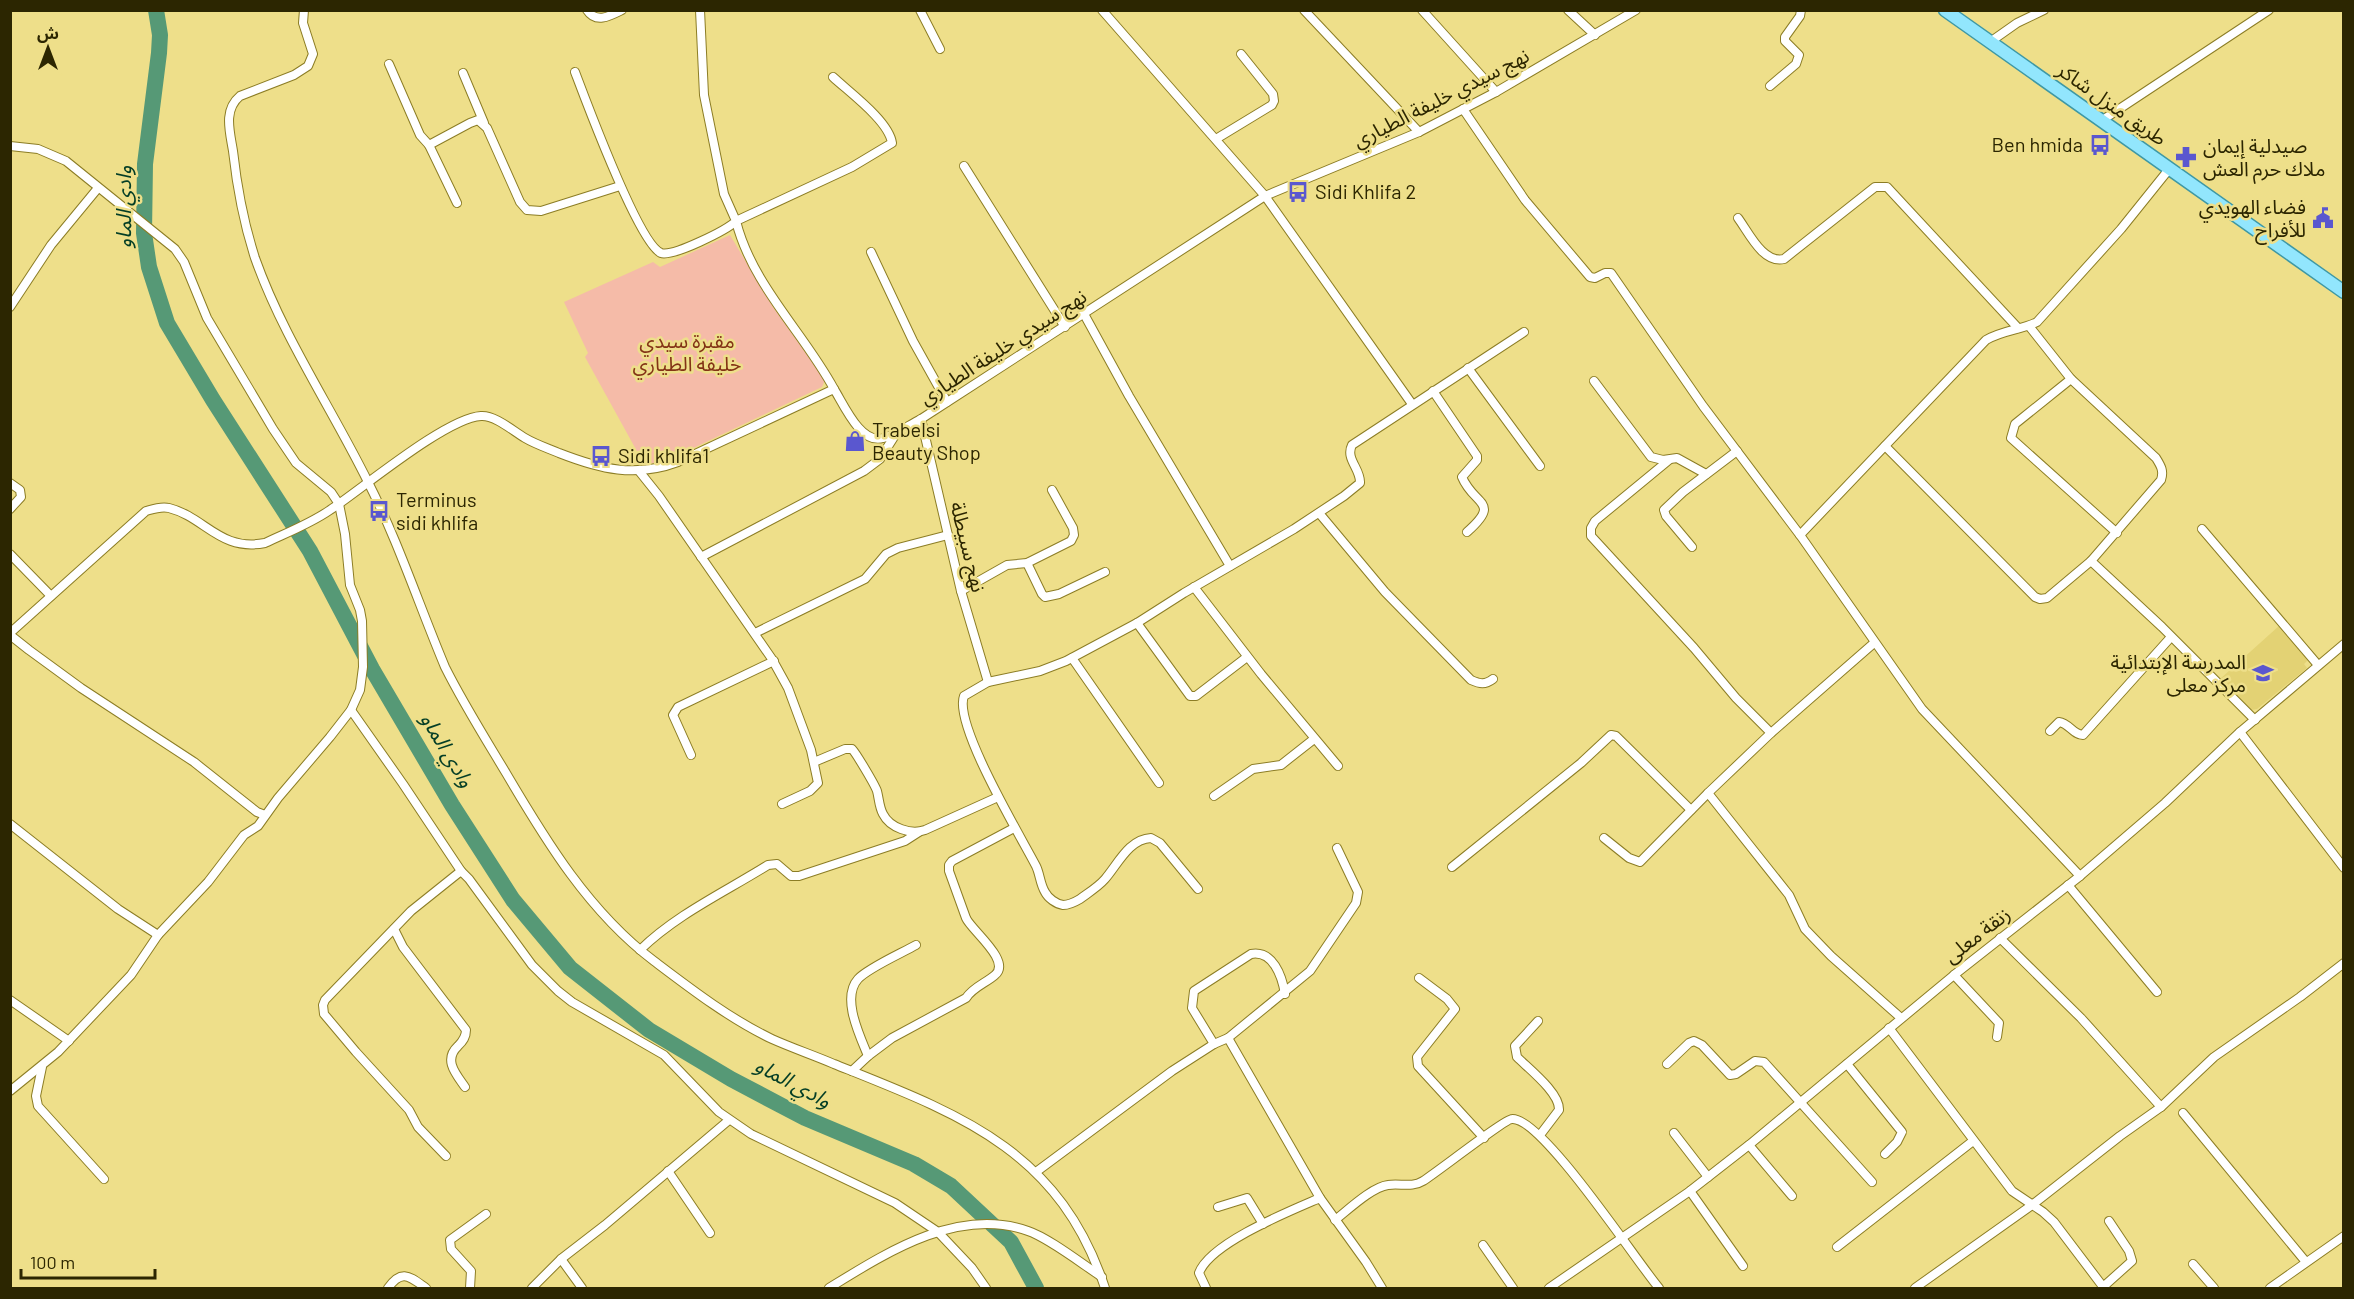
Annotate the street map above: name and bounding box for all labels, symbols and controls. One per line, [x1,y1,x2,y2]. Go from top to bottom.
north arrow [18,18,78,78]
text: ش [37,23,59,43]
street label: نهج سيدي خليفة الطياري [1349,42,1535,156]
street label: طريق منزل شاكر [2051,56,2172,151]
place label: Ben hmida [1991,132,2083,156]
bus stop icon: Ben hmida [2088,133,2112,157]
place label: صيدلية إيمان ملاك حرم العش [2203,133,2325,184]
pharmacy icon: صيدلية إيمان ملاك حرم العش [2174,145,2198,169]
water label: وادي الماو [110,166,140,248]
place label: Sidi Khlifa 2 [1315,179,1416,203]
bus stop icon: Sidi Khlifa 2 [1286,180,1310,204]
place label: فضاء الهويدي للأفراح [2199,194,2306,245]
public building icon: فضاء الهويدي للأفراح [2311,206,2335,230]
street label: نهج سيدي خليفة الطياري [914,283,1093,413]
park label: مقبرة سيدي خليفة الطياري [633,328,741,380]
place label: Trabelsi Beauty Shop [872,417,981,464]
shop icon: Trabelsi Beauty Shop [843,429,867,453]
place label: Sidi khlifa1 [618,443,709,467]
bus stop icon: Sidi khlifa1 [589,444,613,468]
place label: Terminus sidi khlifa [396,487,478,534]
bus stop icon: Terminus sidi khlifa [367,499,391,523]
street label: نهج سبيطلة [942,499,992,595]
place label: المدرسة الإبتدائية مركز معلى [2111,649,2246,697]
school or university icon: المدرسة الإبتدائية مركز معلى [2251,661,2275,685]
water label: وادي الماو [412,707,480,794]
street label: زنقة معلى [1939,901,2015,968]
water label: وادي الماو [749,1051,836,1116]
scale bar [21,1242,154,1280]
text: 100 m [30,1251,75,1273]

